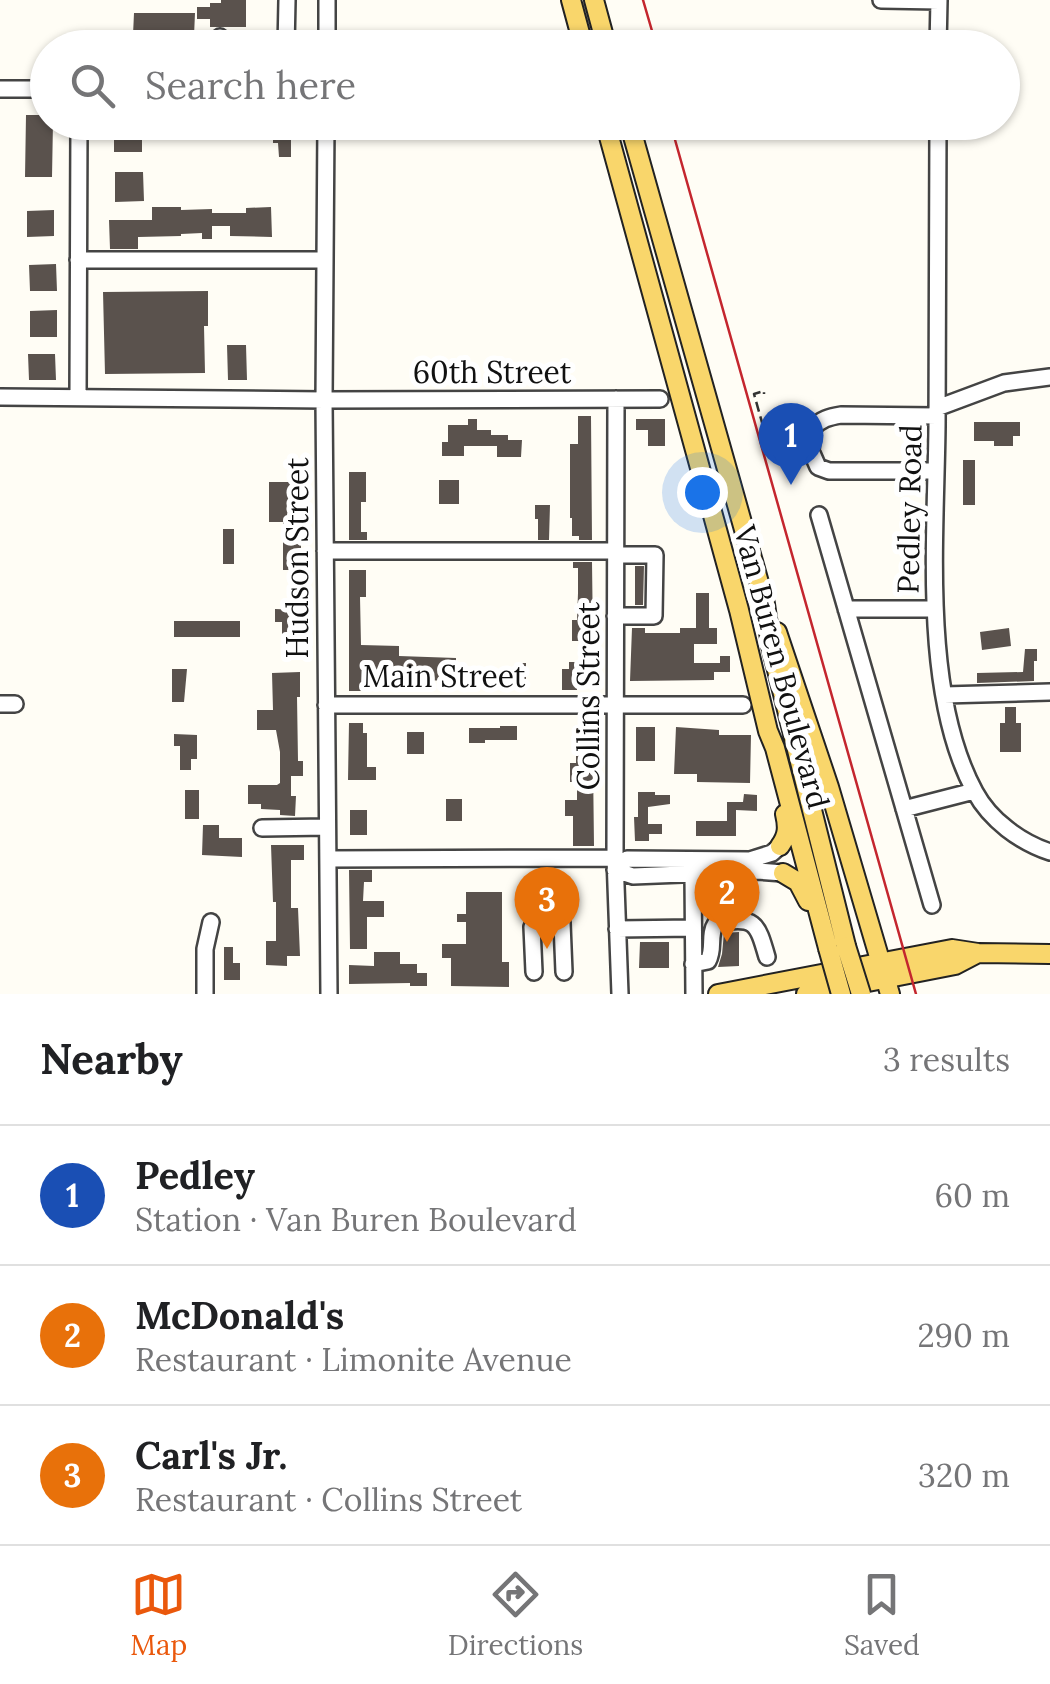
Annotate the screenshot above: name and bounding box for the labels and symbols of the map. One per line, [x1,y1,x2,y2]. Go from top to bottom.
street label: 60th Street [413,353,572,391]
pin: 1 [758,402,824,485]
street label: Pedley Road [889,424,930,594]
street label: Hudson Street [278,457,316,659]
your location [677,467,728,518]
street label: Van Buren Boulevard [726,520,838,813]
street label: Collins Street [569,601,607,790]
street label: Main Street [363,657,526,695]
pin: 2 [694,860,760,942]
pin: 3 [514,866,580,949]

